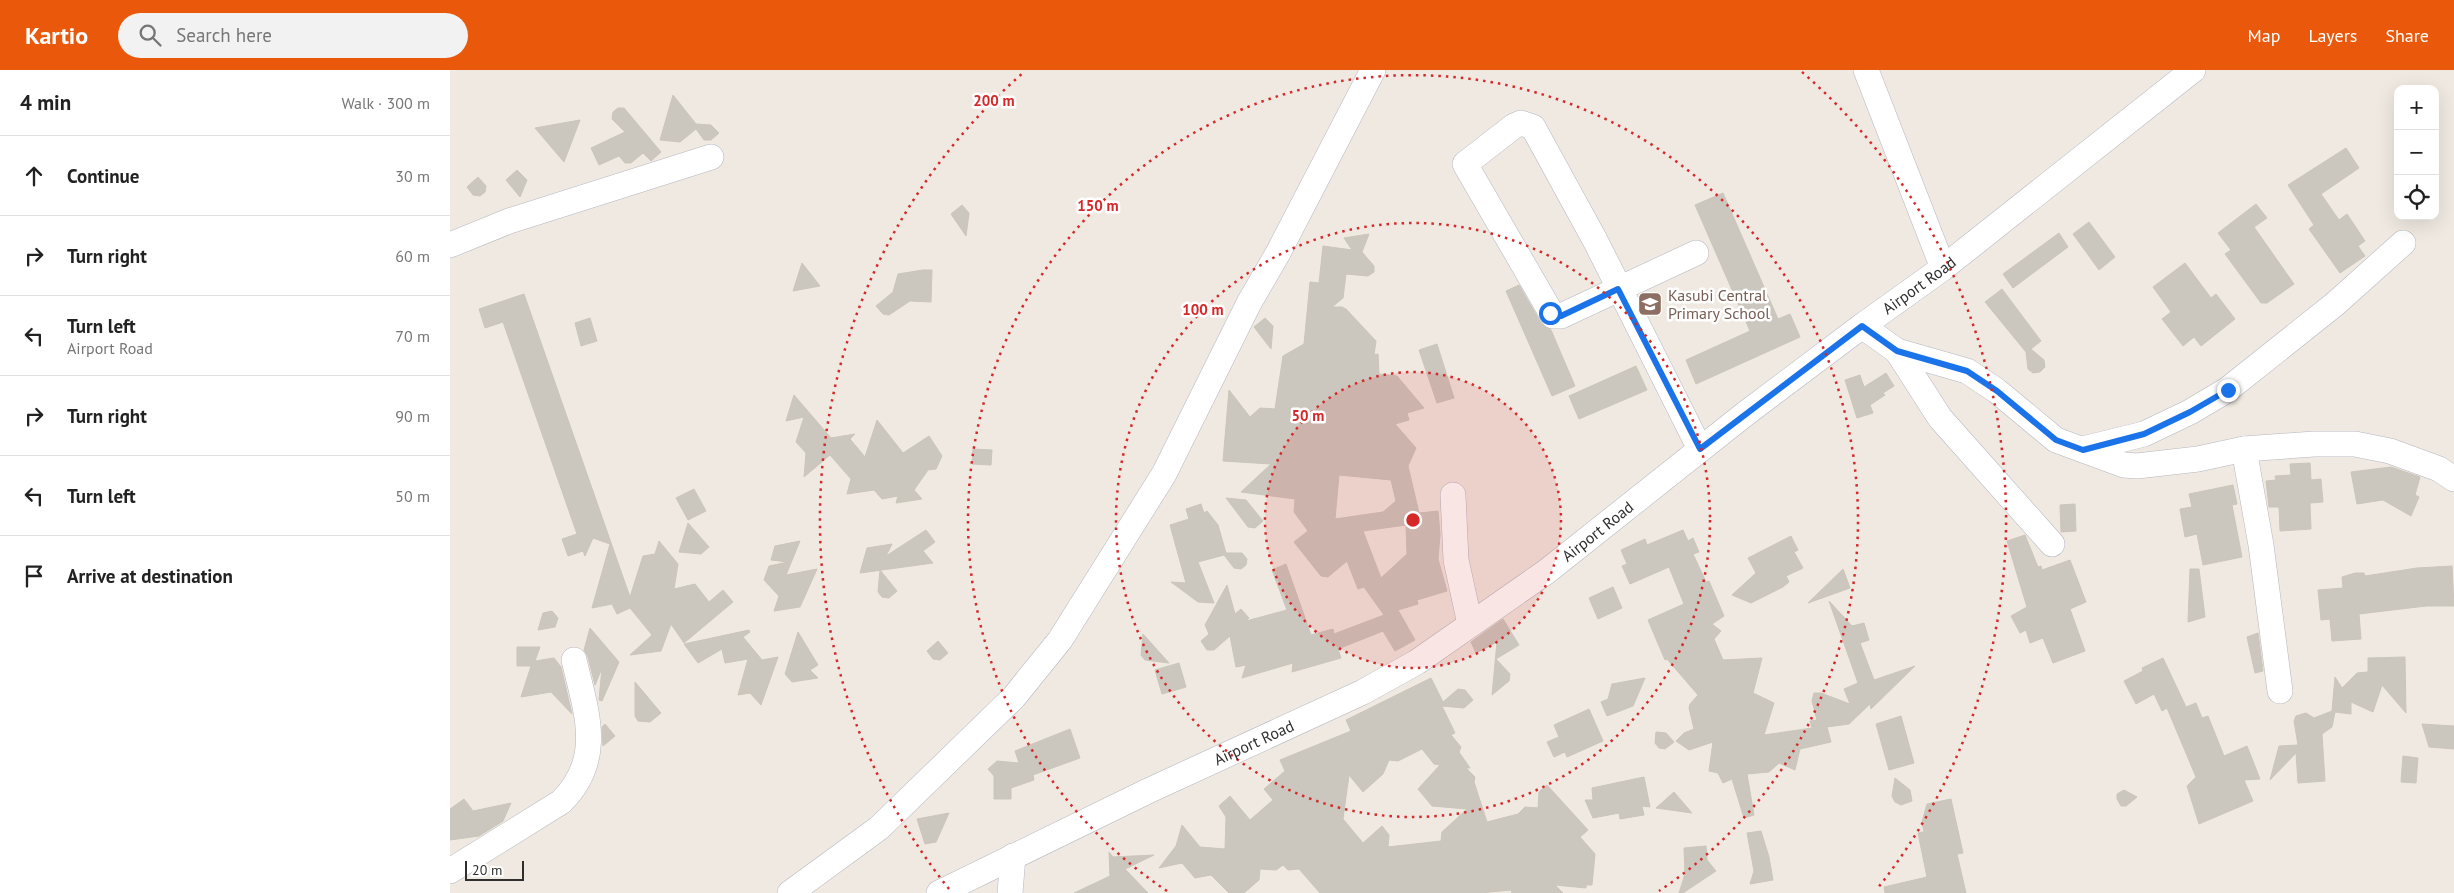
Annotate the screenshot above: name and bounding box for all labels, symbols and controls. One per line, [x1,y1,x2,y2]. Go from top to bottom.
search box [118,13,468,58]
text: Kartio [25,20,88,51]
icon: search [136,21,164,49]
text: Search here [176,23,272,47]
text: Map [2248,24,2280,47]
text: Layers [2308,24,2357,47]
text: Share [2385,24,2429,47]
map controls [2394,85,2439,220]
button: + [2394,85,2439,130]
text: 4 min [20,89,71,116]
text: 200 m [973,91,1015,110]
text: Walk · 300 m [341,93,430,113]
button: − [2394,130,2439,175]
icon: ahead [20,162,48,190]
text: Continue [67,164,139,188]
text: 30 m [395,166,430,186]
button: locate [2394,175,2439,220]
text: 150 m [1077,196,1119,215]
icon: right [20,242,48,270]
text: Turn right [67,244,147,268]
text: 60 m [395,246,430,266]
street label: Airport Road [1878,252,1960,318]
place label: Kasubi Central Primary School [1668,285,1770,323]
school or university icon: Kasubi Central Primary School [1637,291,1663,317]
text: 100 m [1182,300,1224,319]
route start [1539,302,1562,325]
text: Turn left [67,314,136,338]
icon: left [20,322,48,350]
text: 70 m [395,326,430,346]
text: Airport Road [67,338,153,358]
route end [2217,379,2240,402]
icon: right [20,402,48,430]
text: Turn right [67,404,147,428]
text: 90 m [395,406,430,426]
text: 50 m [1292,406,1324,425]
icon: left [20,482,48,510]
text: Turn left [67,484,136,508]
text: 50 m [395,486,430,506]
street label: Airport Road [1558,497,1637,566]
centre of rings [1404,511,1422,529]
icon: arrive [20,562,48,590]
text: Arrive at destination [67,564,233,588]
street label: Airport Road [1211,715,1297,769]
scale bar [465,858,524,881]
text: 20 m [472,861,502,879]

